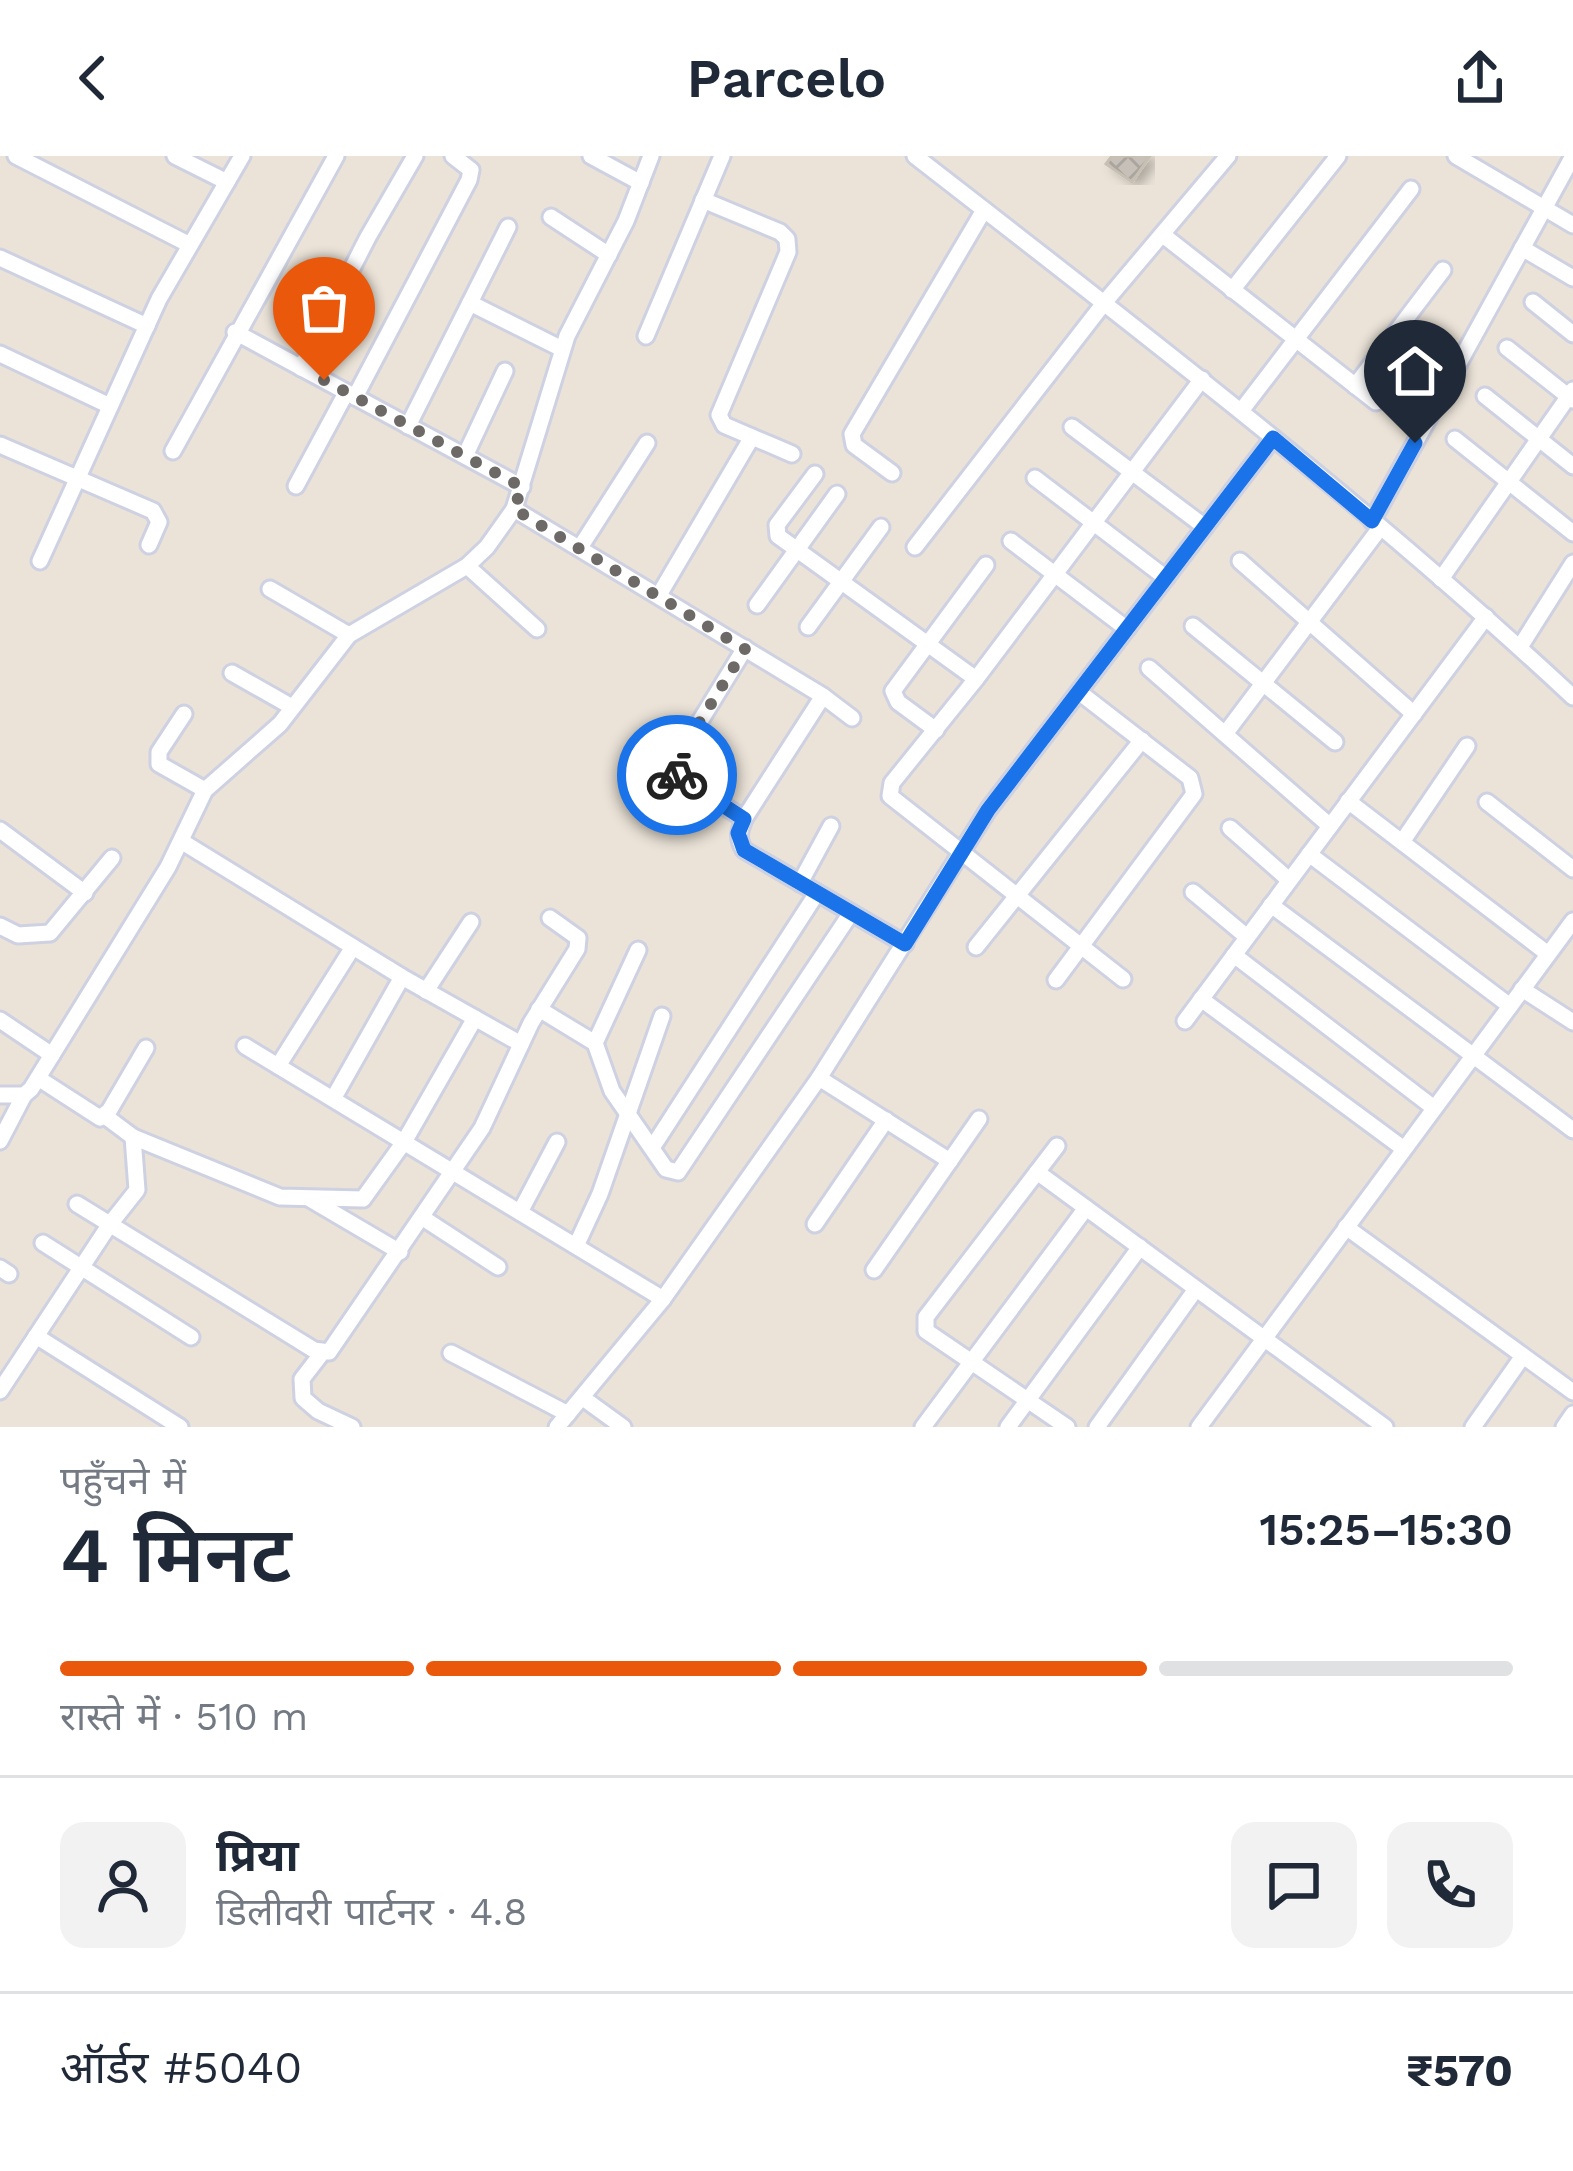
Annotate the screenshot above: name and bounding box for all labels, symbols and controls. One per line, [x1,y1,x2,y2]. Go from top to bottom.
icon: back [60,45,126,111]
icon: share [1447,45,1513,111]
text: Parcelo [687,47,886,110]
pin [273,257,375,380]
icon: bag [291,275,357,341]
pin [1364,320,1466,443]
icon: home [1382,338,1448,404]
courier [617,715,737,835]
icon: bike [644,742,710,808]
text: पहुँचने में [60,1458,186,1503]
text: 15:25–15:30 [1259,1503,1513,1556]
text: 4 मिनट [60,1509,292,1601]
text: रास्ते में · 510 m [60,1694,308,1739]
button: person [60,1822,186,1948]
button: chat [1231,1822,1357,1948]
button: phone [1387,1822,1513,1948]
text: प्रिया [216,1829,299,1882]
text: डिलीवरी पार्टनर · 4.8 [216,1889,527,1934]
text: ऑर्डर #5040 [60,2041,302,2094]
text: ₹570 [1406,2044,1513,2097]

